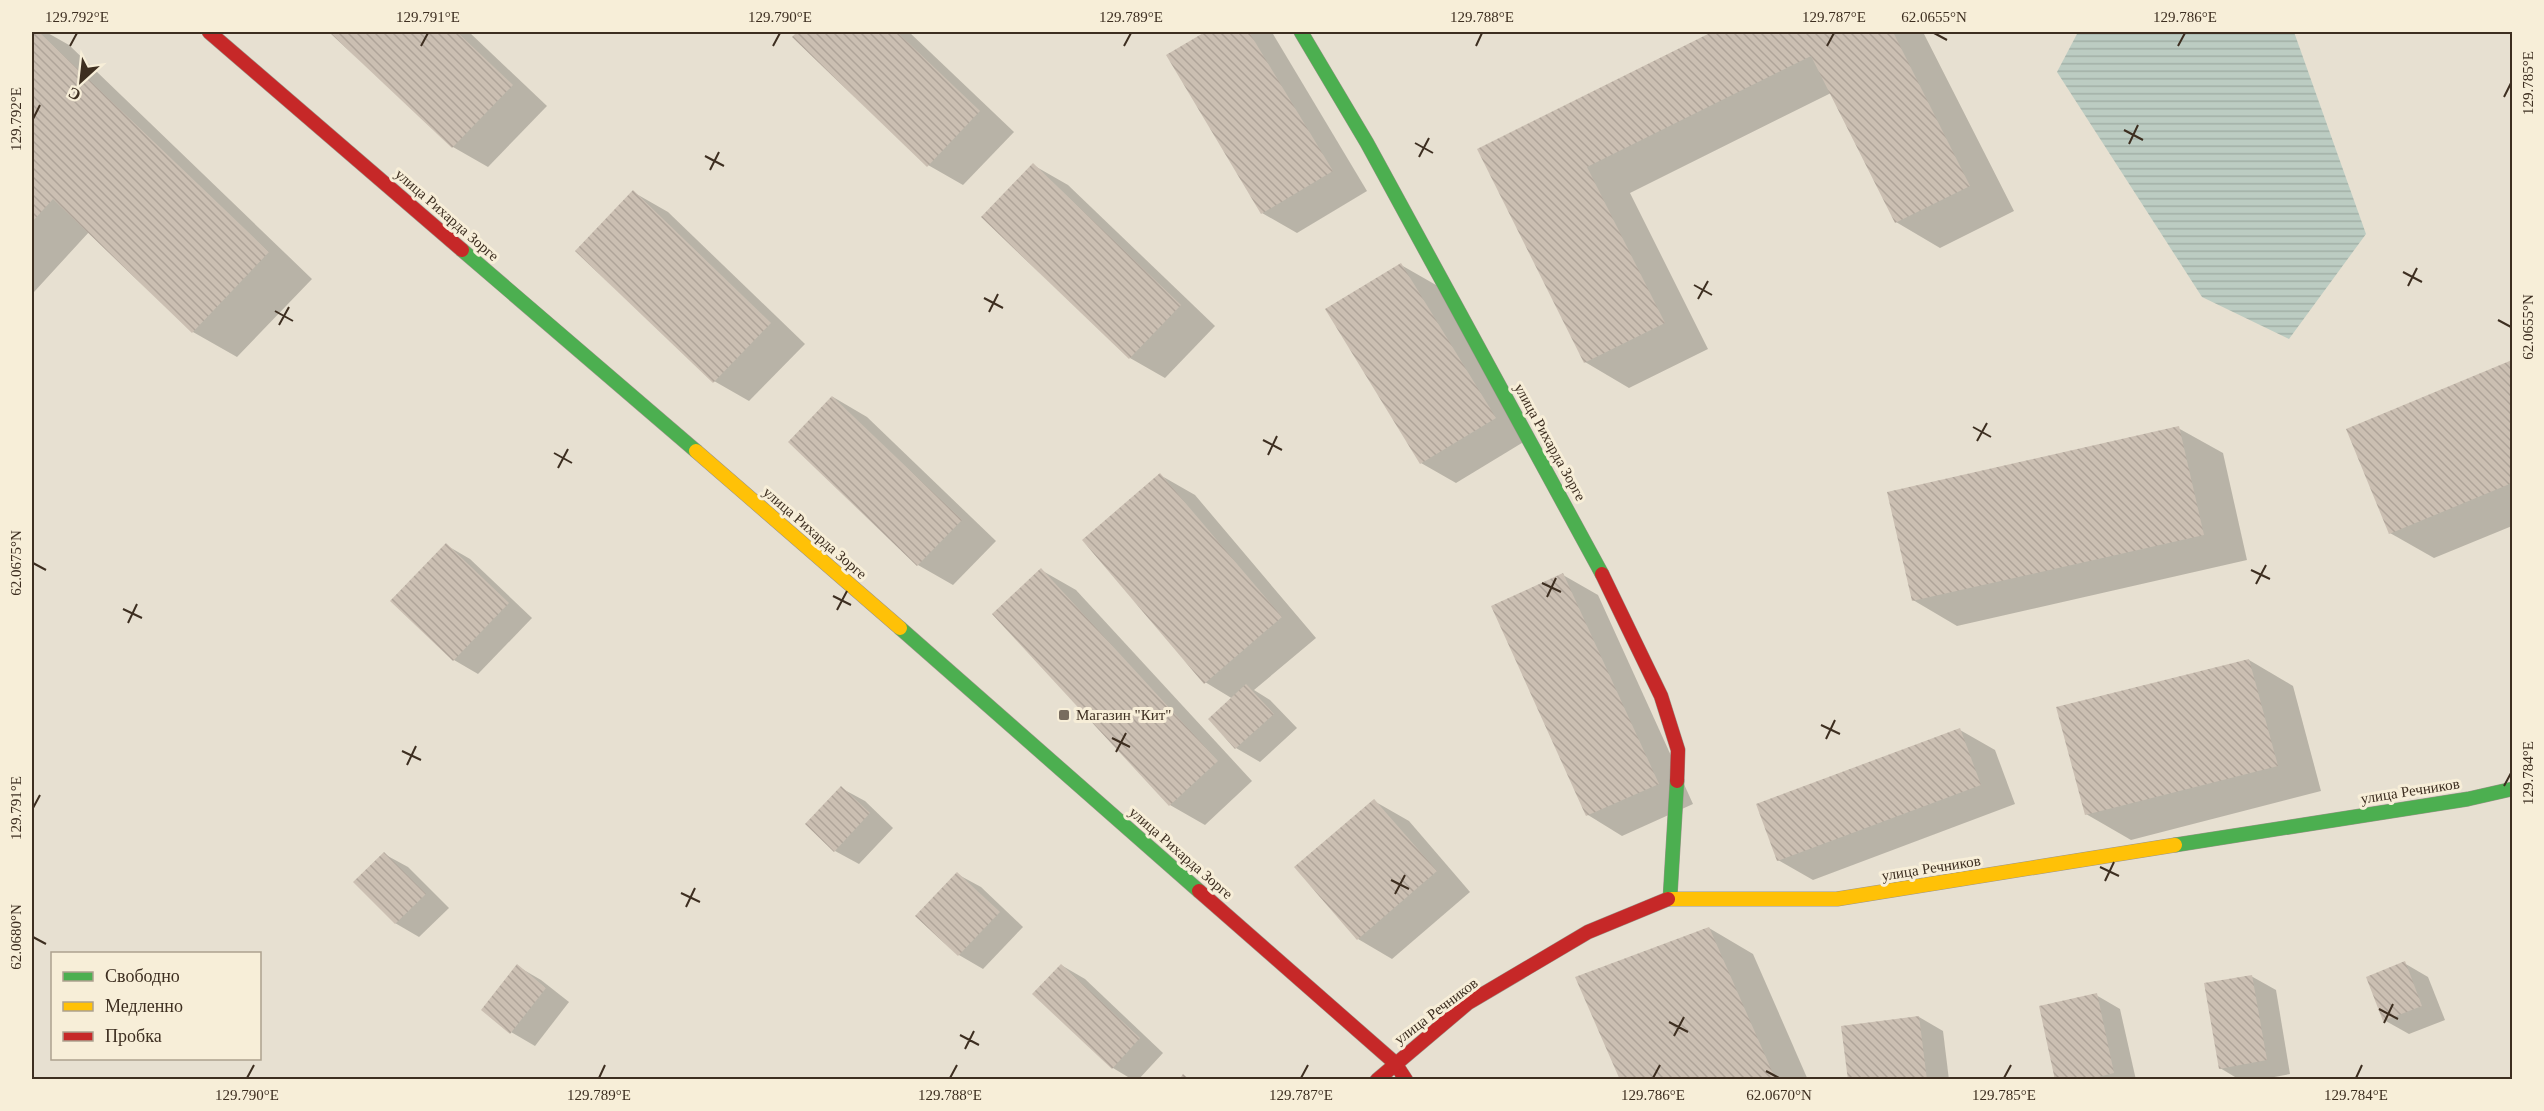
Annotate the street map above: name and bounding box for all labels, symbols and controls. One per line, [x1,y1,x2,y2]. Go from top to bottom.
text: 129.792°E [45,9,109,25]
text: 129.791°E [396,9,460,25]
text: 129.790°E [748,9,812,25]
text: 129.789°E [1099,9,1163,25]
text: 129.788°E [1450,9,1514,25]
text: 129.787°E [1802,9,1866,25]
text: 62.0655°N [1901,9,1967,25]
text: 129.786°E [2153,9,2217,25]
north arrow [51,51,111,111]
text: 129.785°E [2520,51,2536,115]
text: С [65,84,83,104]
text: 129.792°E [8,87,24,151]
street label: улица Рихарда Зорге [392,166,502,264]
text: 62.0655°N [2520,294,2536,360]
street label: улица Рихарда Зорге [1511,381,1589,504]
street label: улица Рихарда Зорге [760,484,870,582]
text: 62.0675°N [8,530,24,596]
place label: Магазин "Кит" [1076,707,1171,723]
marker: Магазин "Кит" [1057,708,1071,722]
text: 129.784°E [2520,741,2536,805]
street label: улица Речников [2359,775,2461,807]
text: 129.791°E [8,776,24,840]
street label: улица Рихарда Зорге [1126,804,1236,902]
street label: улица Речников [1880,852,1982,884]
text: 62.0680°N [8,904,24,970]
legend [51,952,261,1060]
text: Свободно [105,966,180,986]
street label: улица Речников [1391,975,1481,1047]
text: Медленно [105,996,183,1016]
text: Пробка [105,1026,162,1046]
text: 129.790°E [215,1087,279,1103]
text: 129.789°E [567,1087,631,1103]
text: 129.788°E [918,1087,982,1103]
text: 129.787°E [1269,1087,1333,1103]
text: 129.786°E [1621,1087,1685,1103]
text: 62.0670°N [1746,1087,1812,1103]
text: 129.785°E [1972,1087,2036,1103]
text: 129.784°E [2324,1087,2388,1103]

